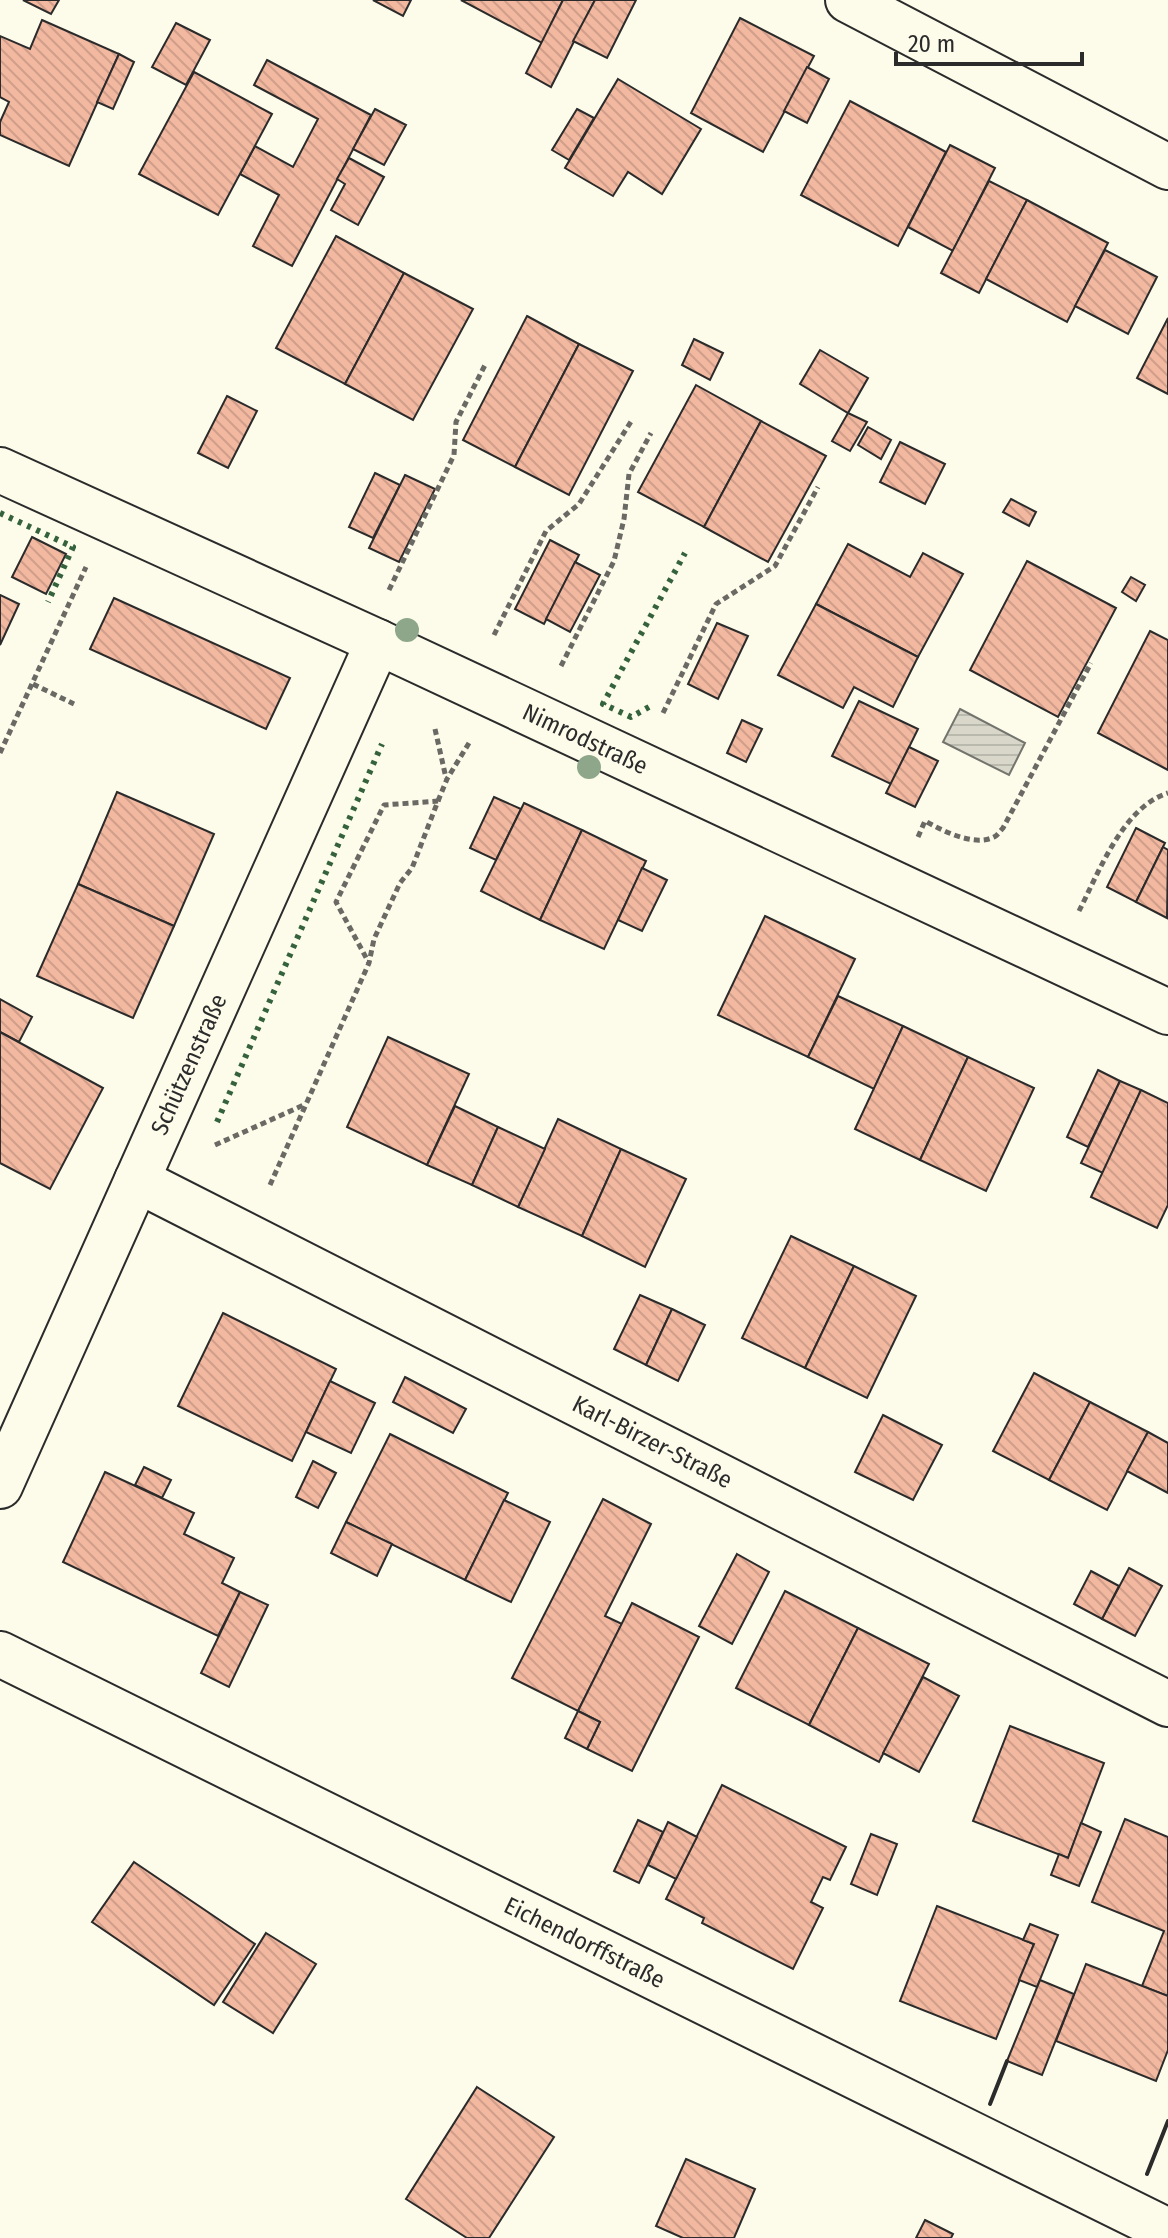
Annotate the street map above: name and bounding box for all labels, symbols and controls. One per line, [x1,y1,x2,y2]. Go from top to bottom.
scale bar [896,16,1082,66]
text: 20 m [908,30,955,58]
street label: Nimrodstraße [518,698,652,780]
street label: Schützenstraße [145,990,233,1139]
street label: Karl-Birzer-Straße [568,1390,737,1494]
street label: Eichendorffstraße [500,1891,669,1994]

